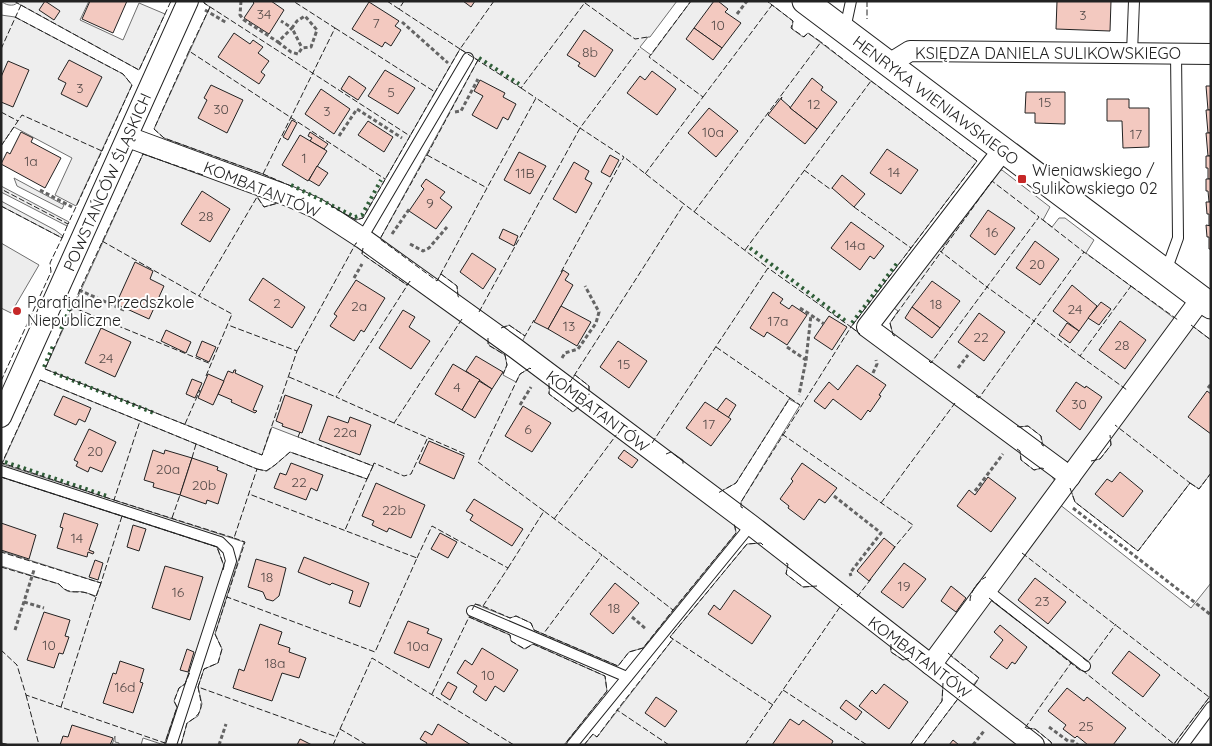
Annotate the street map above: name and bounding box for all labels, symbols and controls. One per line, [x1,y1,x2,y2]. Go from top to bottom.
house number: 34 [257,5,271,23]
house number: 3 [1079,6,1087,24]
house number: 7 [372,14,380,32]
house number: 10 [711,16,725,34]
street label: HENRYKA WIENIAWSKIEGO [849,31,1023,169]
house number: 8b [582,43,598,61]
street label: KSIĘDZA DANIELA SULIKOWSKIEGO [915,43,1181,63]
house number: 3 [76,79,84,97]
house number: 5 [387,83,395,101]
street label: POWSTAŃCÓW ŚLĄSKICH [59,90,155,274]
house number: 15 [1039,93,1051,111]
house number: 12 [808,95,821,113]
house number: 30 [213,100,229,118]
house number: 3 [323,102,331,120]
house number: 10a [702,123,724,141]
house number: 17 [1130,125,1142,143]
house number: 1 [301,149,307,167]
house number: 1a [24,152,38,170]
street label: KOMBATANTÓW [201,156,323,222]
place label: Wieniawskiego / Sulikowskiego 02 [1032,160,1158,198]
house number: 14 [888,163,900,181]
house number: 11B [515,164,535,182]
marker: Wieniawskiego / Sulikowskiego 02 [1016,173,1028,185]
house number: 9 [426,194,434,212]
house number: 28 [198,207,214,225]
house number: 16 [986,223,999,241]
house number: 14a [845,236,865,254]
house number: 20 [1029,255,1045,273]
place label: Parafialne Przedszkole Niepubliczne [27,292,195,330]
house number: 2 [273,294,281,312]
house number: 18 [930,295,942,313]
house number: 2a [351,297,367,315]
house number: 24 [1068,300,1082,318]
marker: Parafialne Przedszkole Niepubliczne [11,305,23,317]
house number: 17a [768,312,788,330]
house number: 13 [563,317,575,335]
house number: 22 [973,328,989,346]
house number: 28 [1114,336,1130,354]
house number: 24 [99,349,113,367]
house number: 15 [618,355,630,373]
street label: KOMBATANTÓW [542,366,654,456]
house number: 4 [453,378,461,396]
house number: 30 [1071,395,1087,413]
house number: 17 [703,415,715,433]
house number: 6 [524,420,532,438]
house number: 22a [333,423,357,441]
house number: 20 [87,442,103,460]
house number: 20a [156,460,180,478]
house number: 22 [291,473,307,491]
house number: 20b [192,476,216,494]
house number: 22b [382,501,406,519]
house number: 14 [71,529,83,547]
house number: 18 [261,568,273,586]
house number: 19 [898,577,911,595]
house number: 16 [172,583,185,601]
house number: 23 [1034,592,1050,610]
house number: 18 [608,599,620,617]
street label: KOMBATANTÓW [864,612,976,702]
house number: 10 [42,636,56,654]
house number: 10a [407,637,429,655]
house number: 18a [264,654,286,672]
house number: 10 [481,666,495,684]
house number: 16d [114,678,136,696]
house number: 25 [1078,717,1094,735]

